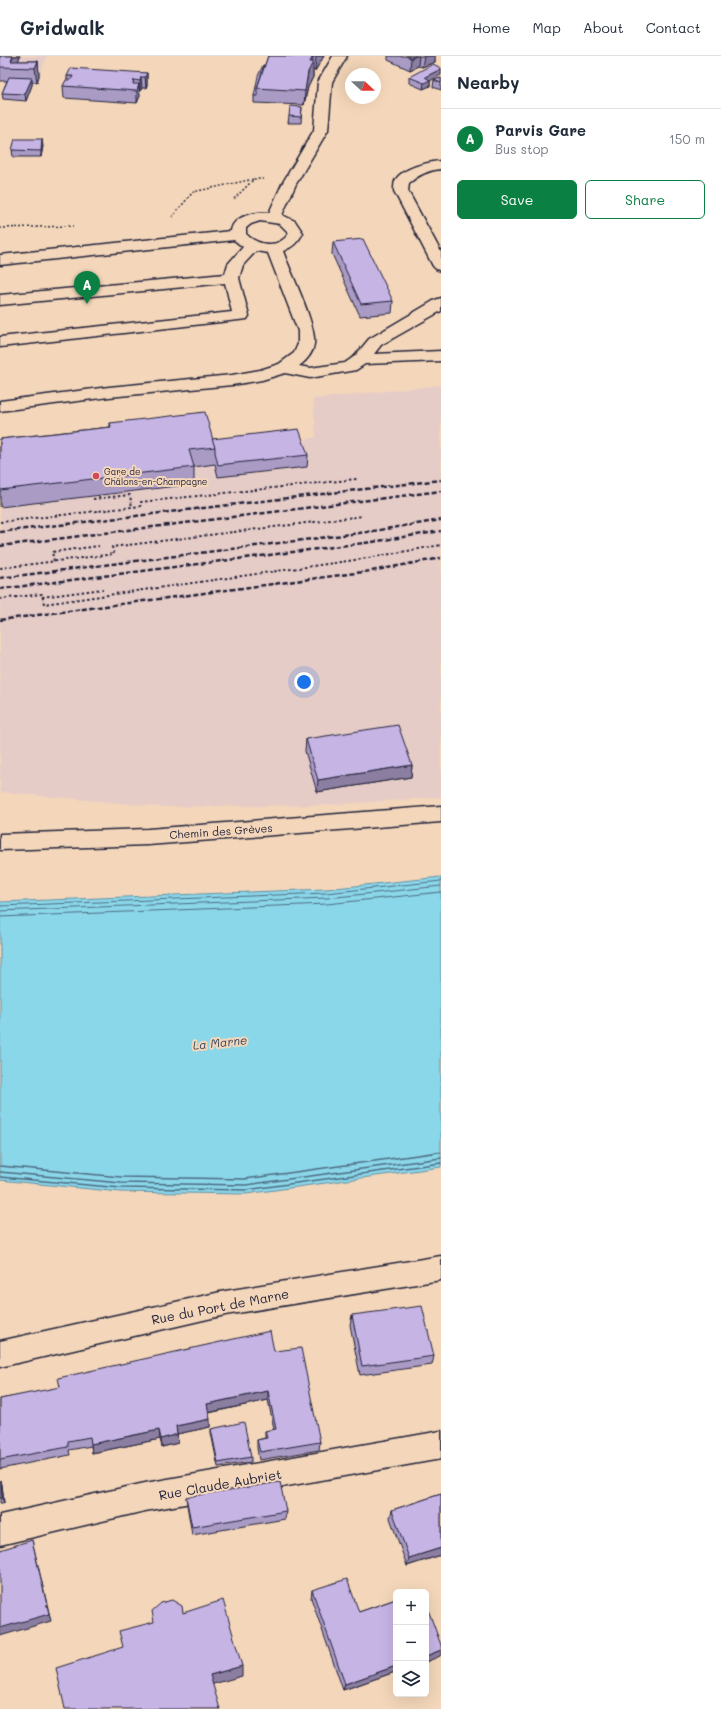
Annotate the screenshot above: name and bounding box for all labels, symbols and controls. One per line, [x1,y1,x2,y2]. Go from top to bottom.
text: Gridwalk [20,15,105,40]
text: Home [472,18,510,37]
text: Map [532,18,561,37]
text: About [583,18,624,37]
text: Contact [646,18,701,37]
north arrow [345,68,381,104]
text: Nearby [457,71,519,93]
text: Parvis Gare [495,120,586,140]
text: A [465,130,475,147]
text: 150 m [669,130,705,147]
text: Bus stop [495,140,548,157]
button: Save [457,180,577,219]
button: Share [585,180,705,219]
pin: A [74,271,100,304]
place label: Gare de Châlons-en-Champagne [104,466,207,487]
marker: Gare de Châlons-en-Champagne [91,471,101,481]
your location [294,672,314,692]
street label: Chemin des Grèves [169,820,273,842]
water label: La Marne [192,1031,248,1053]
street label: Rue du Port de Marne [150,1284,290,1328]
street label: Rue Claude Aubriet [157,1465,283,1503]
map controls [393,1589,429,1697]
button: + [393,1589,429,1625]
button: − [393,1625,429,1661]
button: layers [393,1661,429,1697]

